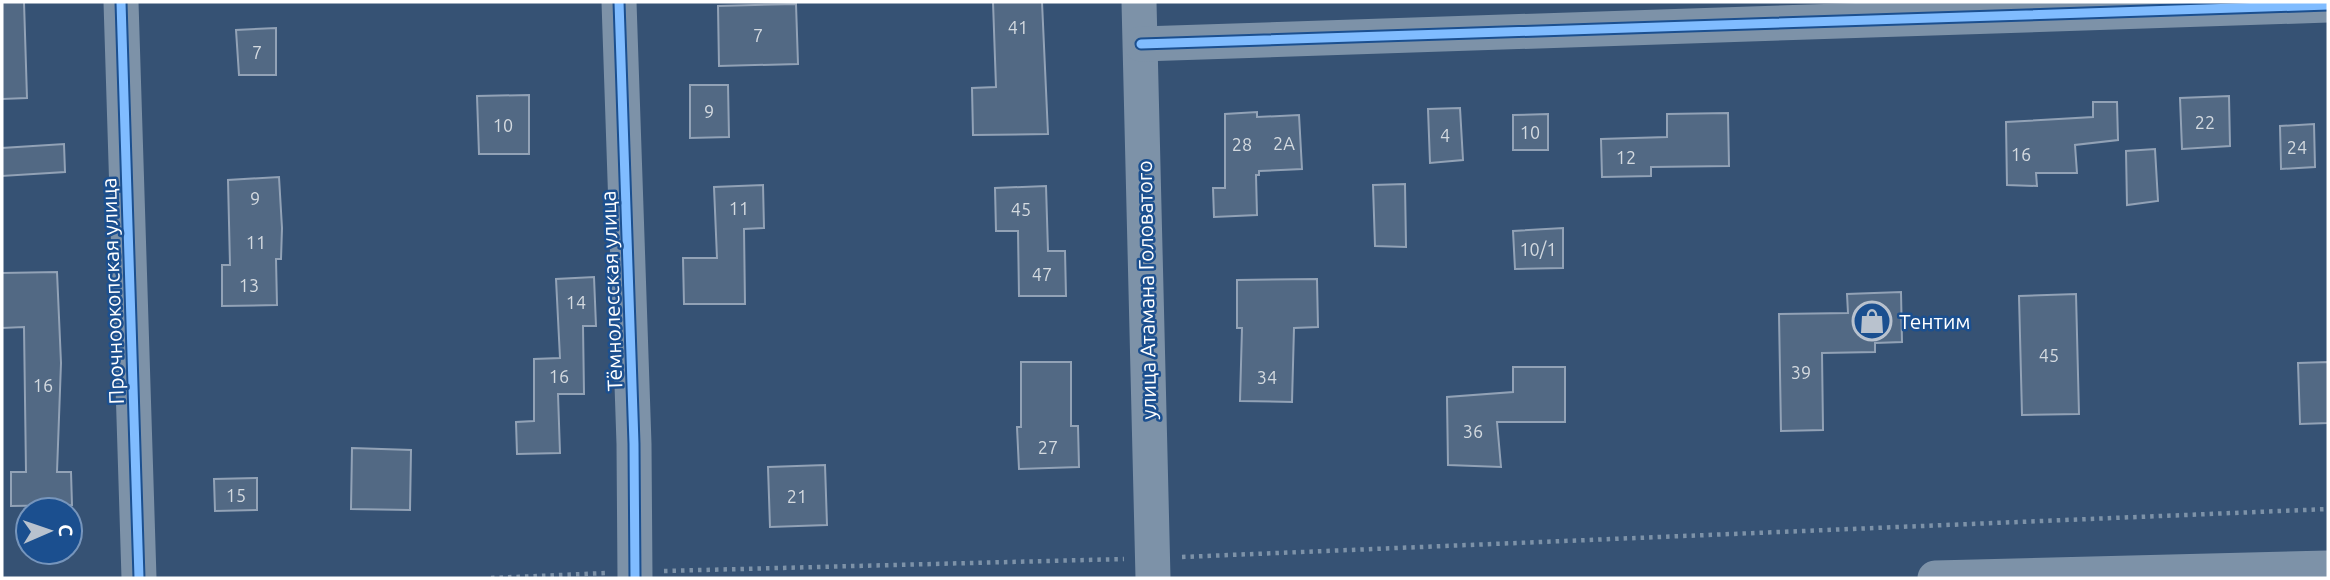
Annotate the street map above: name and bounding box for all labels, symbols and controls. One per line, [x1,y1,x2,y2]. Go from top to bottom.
house number: 41 [1008,17,1028,37]
house number: 7 [753,25,763,45]
house number: 7 [252,42,262,62]
house number: 9 [704,101,714,121]
house number: 22 [2195,112,2215,132]
house number: 10 [493,115,513,135]
house number: 10 [1520,122,1540,142]
house number: 4 [1440,125,1450,145]
house number: 2А [1273,133,1295,153]
house number: 28 [1232,134,1252,154]
house number: 24 [2287,137,2307,157]
house number: 16 [2011,144,2031,164]
house number: 12 [1616,147,1636,167]
street label: улица Атамана Головатого [1132,160,1160,420]
street label: Прочноокопская улица [96,177,128,405]
house number: 9 [250,188,260,208]
street label: Тёмнолесская улица [596,190,626,392]
house number: 11 [729,198,749,218]
house number: 45 [1011,199,1031,219]
house number: 11 [246,232,266,252]
house number: 10/1 [1519,239,1557,259]
house number: 47 [1032,264,1052,284]
house number: 13 [239,275,259,295]
house number: 14 [566,292,586,312]
shop icon: Тентим [1851,300,1893,342]
place label: Тентим [1899,309,1971,333]
house number: 45 [2039,345,2059,365]
house number: 39 [1791,362,1811,382]
house number: 16 [549,366,569,386]
house number: 34 [1257,367,1277,387]
house number: 16 [33,375,53,395]
house number: 36 [1463,421,1483,441]
house number: 27 [1038,437,1058,457]
house number: 15 [226,485,246,505]
house number: 21 [787,486,807,506]
north arrow [14,496,84,566]
text: С [55,524,77,537]

